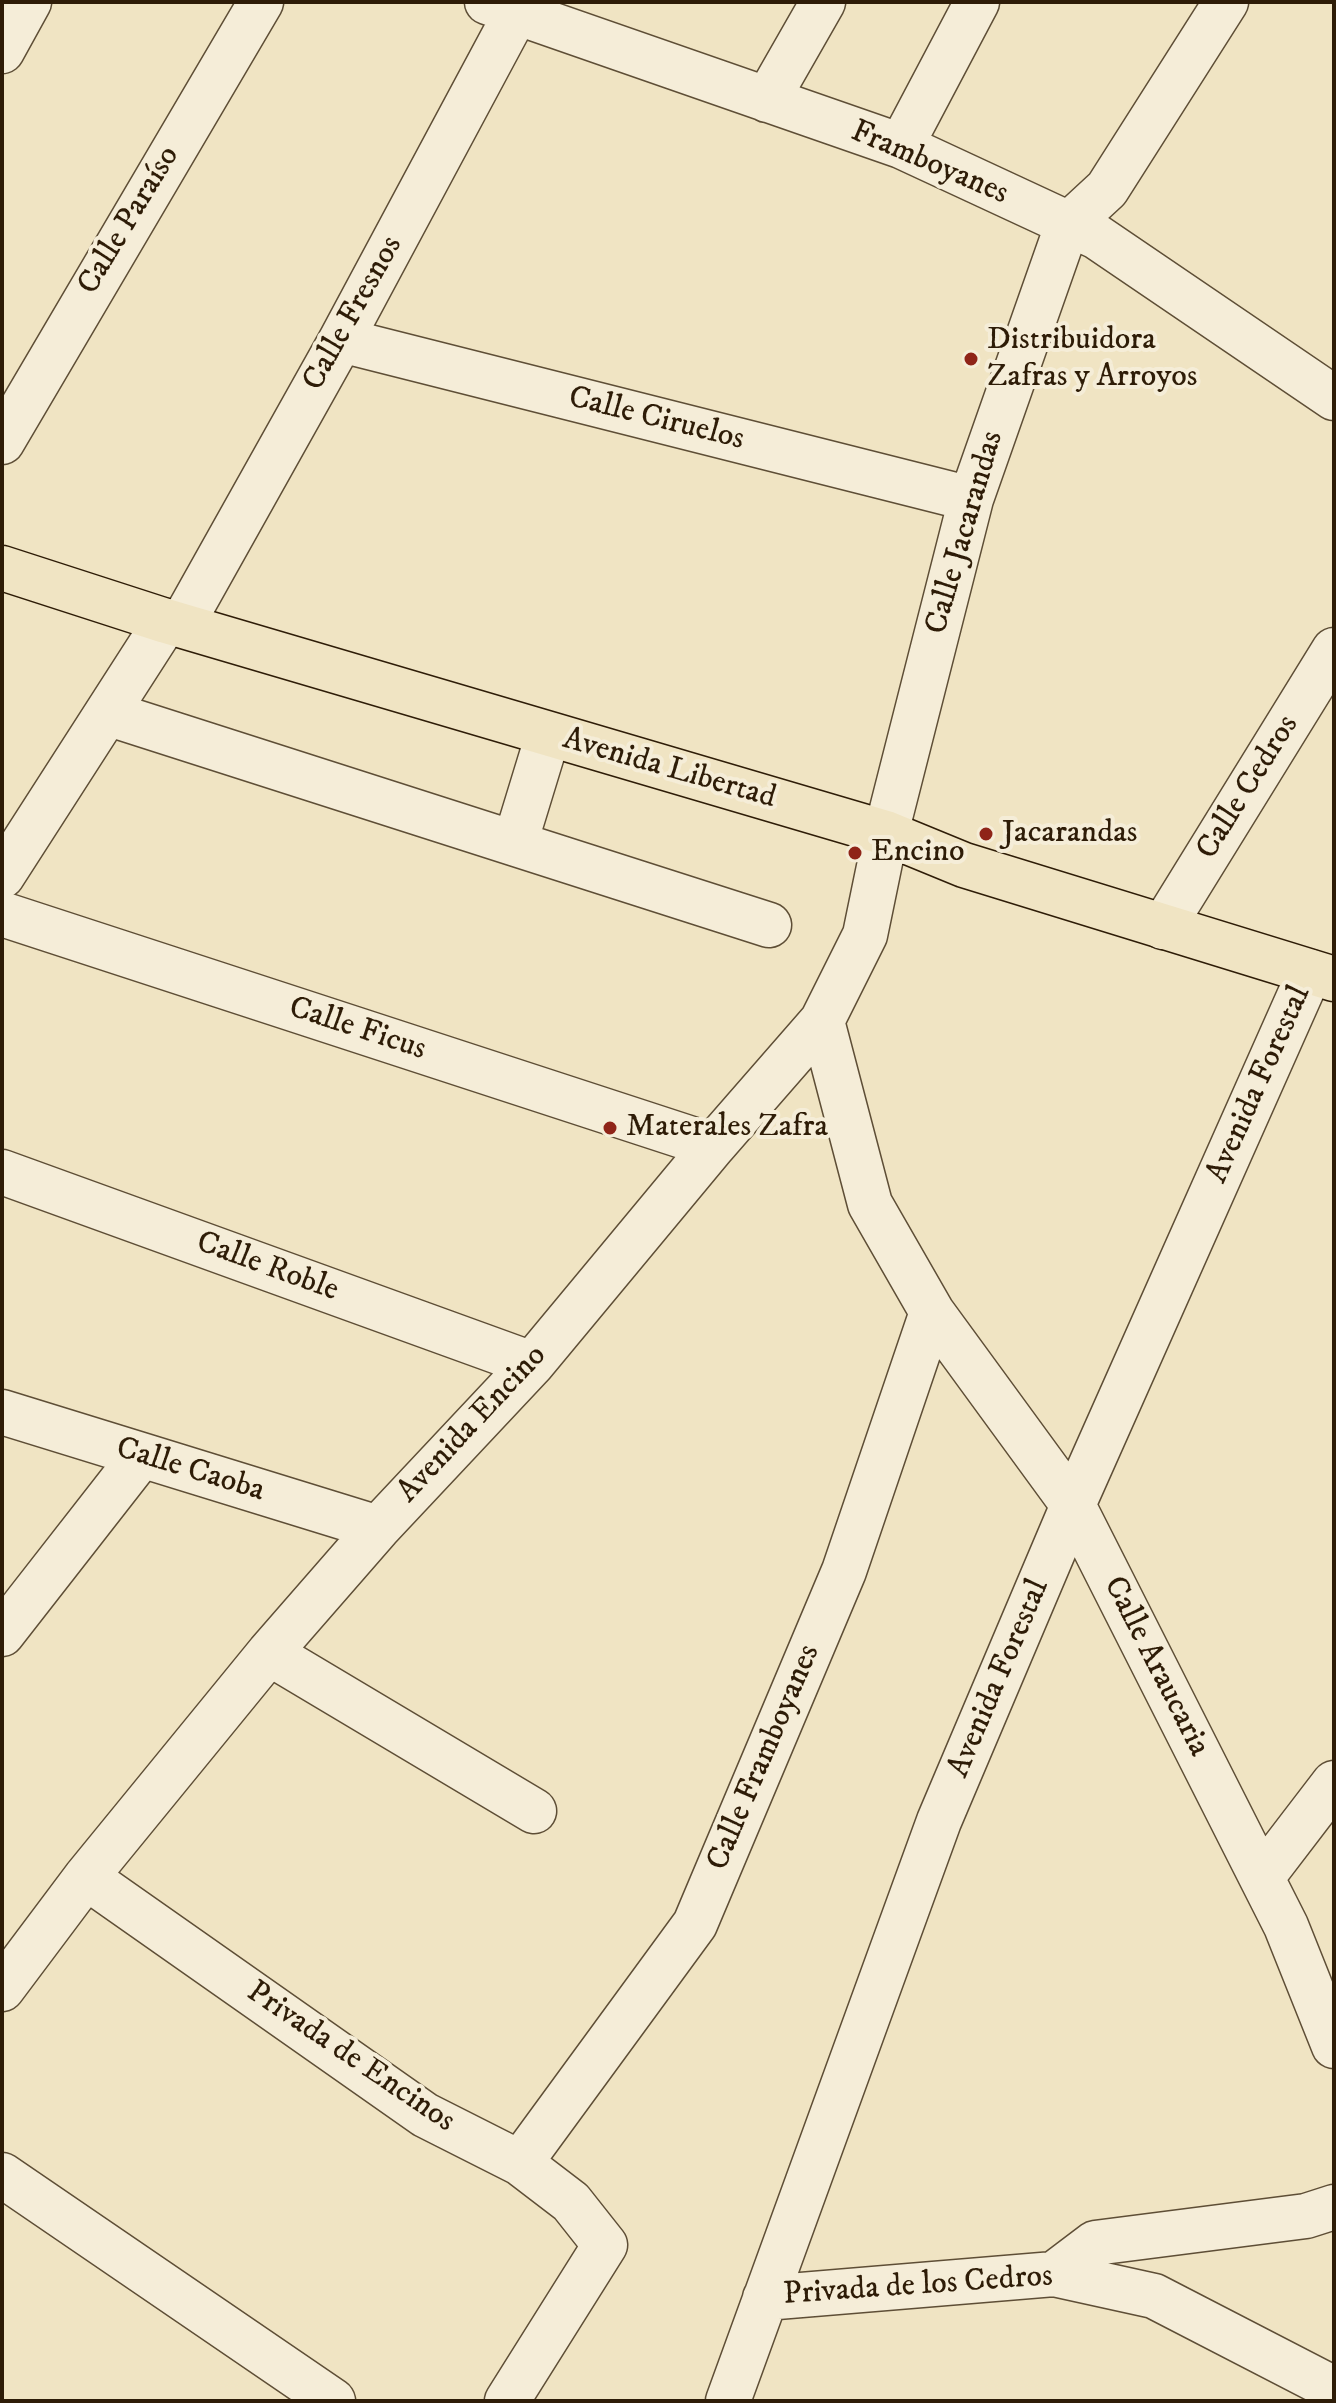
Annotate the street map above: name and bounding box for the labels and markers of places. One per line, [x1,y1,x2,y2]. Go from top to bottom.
place label: Distribuidora Zafras y Arroyos [987,322,1197,397]
marker: Distribuidora Zafras y Arroyos [962,350,980,368]
place label: Jacarandas [1002,815,1137,853]
marker: Jacarandas [977,825,995,843]
place label: Encino [871,834,964,872]
marker: Encino [846,844,864,862]
place label: Materales Zafra [626,1109,828,1147]
marker: Materales Zafra [601,1119,619,1137]

